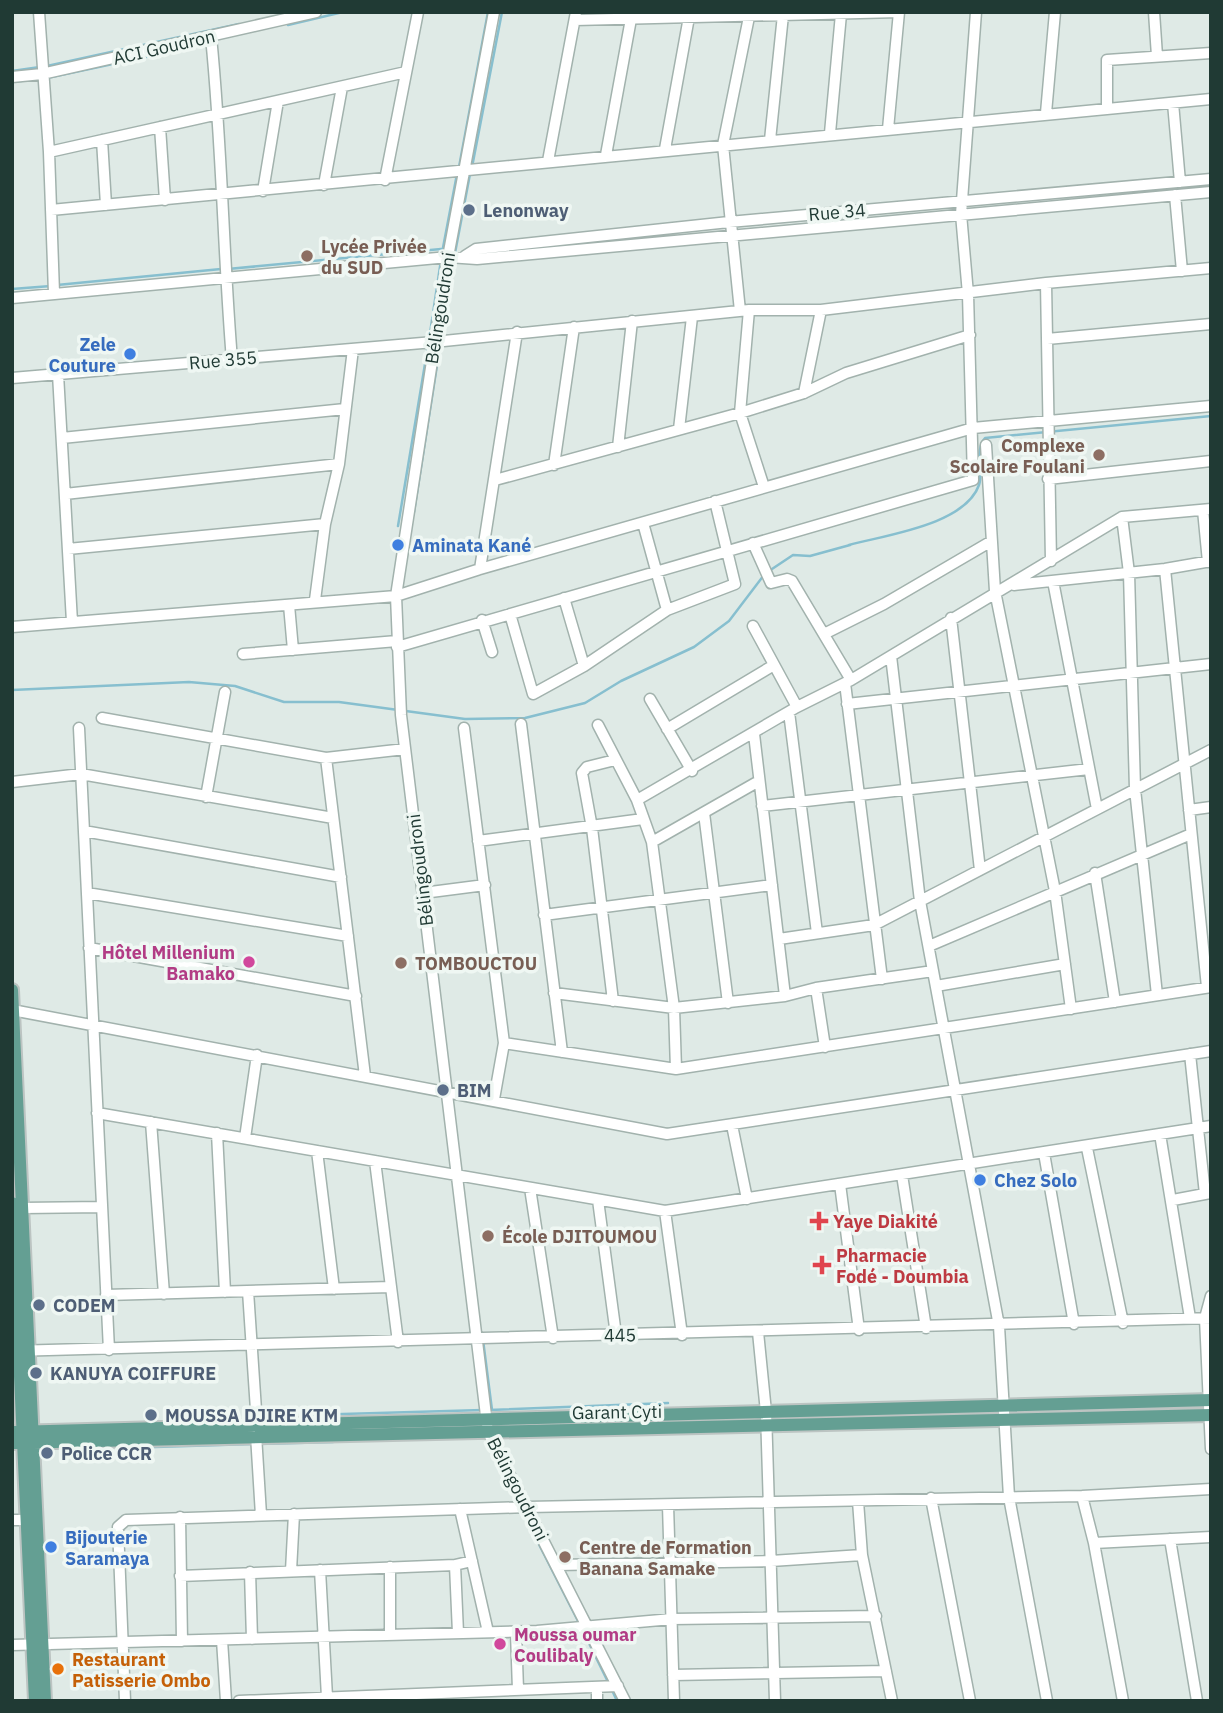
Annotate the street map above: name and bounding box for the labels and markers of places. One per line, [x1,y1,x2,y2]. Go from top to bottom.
place label: Lenonway [483,199,569,222]
marker: Lenonway [461,202,477,218]
place label: Lycée Privée du SUD [321,235,427,279]
marker: Lycée Privée du SUD [299,248,315,264]
place label: Zele Couture [48,333,116,377]
marker: Zele Couture [122,346,138,362]
place label: Complexe Scolaire Foulani [950,434,1085,478]
marker: Complexe Scolaire Foulani [1091,447,1107,463]
place label: Aminata Kané [412,534,531,557]
marker: Aminata Kané [390,537,406,553]
place label: Hôtel Millenium Bamako [102,941,235,985]
place label: TOMBOUCTOU [415,952,537,975]
marker: Hôtel Millenium Bamako [241,954,257,970]
marker: TOMBOUCTOU [393,955,409,971]
place label: BIM [457,1079,492,1102]
marker: BIM [435,1082,451,1098]
place label: Chez Solo [994,1169,1077,1192]
marker: Chez Solo [972,1172,988,1188]
place label: Yaye Diakité [833,1210,938,1233]
marker: Yaye Diakité [811,1213,827,1229]
place label: École DJITOUMOU [502,1224,657,1248]
marker: École DJITOUMOU [480,1228,496,1244]
place label: Pharmacie Fodé - Doumbia [836,1244,969,1288]
marker: Pharmacie Fodé - Doumbia [814,1257,830,1273]
place label: CODEM [53,1294,116,1317]
marker: CODEM [31,1297,47,1313]
place label: KANUYA COIFFURE [50,1362,216,1385]
marker: KANUYA COIFFURE [28,1365,44,1381]
place label: MOUSSA DJIRE KTM [165,1404,338,1427]
marker: MOUSSA DJIRE KTM [143,1407,159,1423]
place label: Police CCR [61,1442,152,1465]
marker: Police CCR [39,1445,55,1461]
place label: Bijouterie Saramaya [65,1526,150,1570]
place label: Centre de Formation Banana Samake [579,1536,752,1580]
marker: Bijouterie Saramaya [43,1539,59,1555]
marker: Centre de Formation Banana Samake [557,1549,573,1565]
place label: Moussa oumar Coulibaly [514,1623,637,1667]
marker: Moussa oumar Coulibaly [492,1636,508,1652]
place label: Restaurant Patisserie Ombo [72,1648,211,1692]
marker: Restaurant Patisserie Ombo [50,1661,66,1677]

